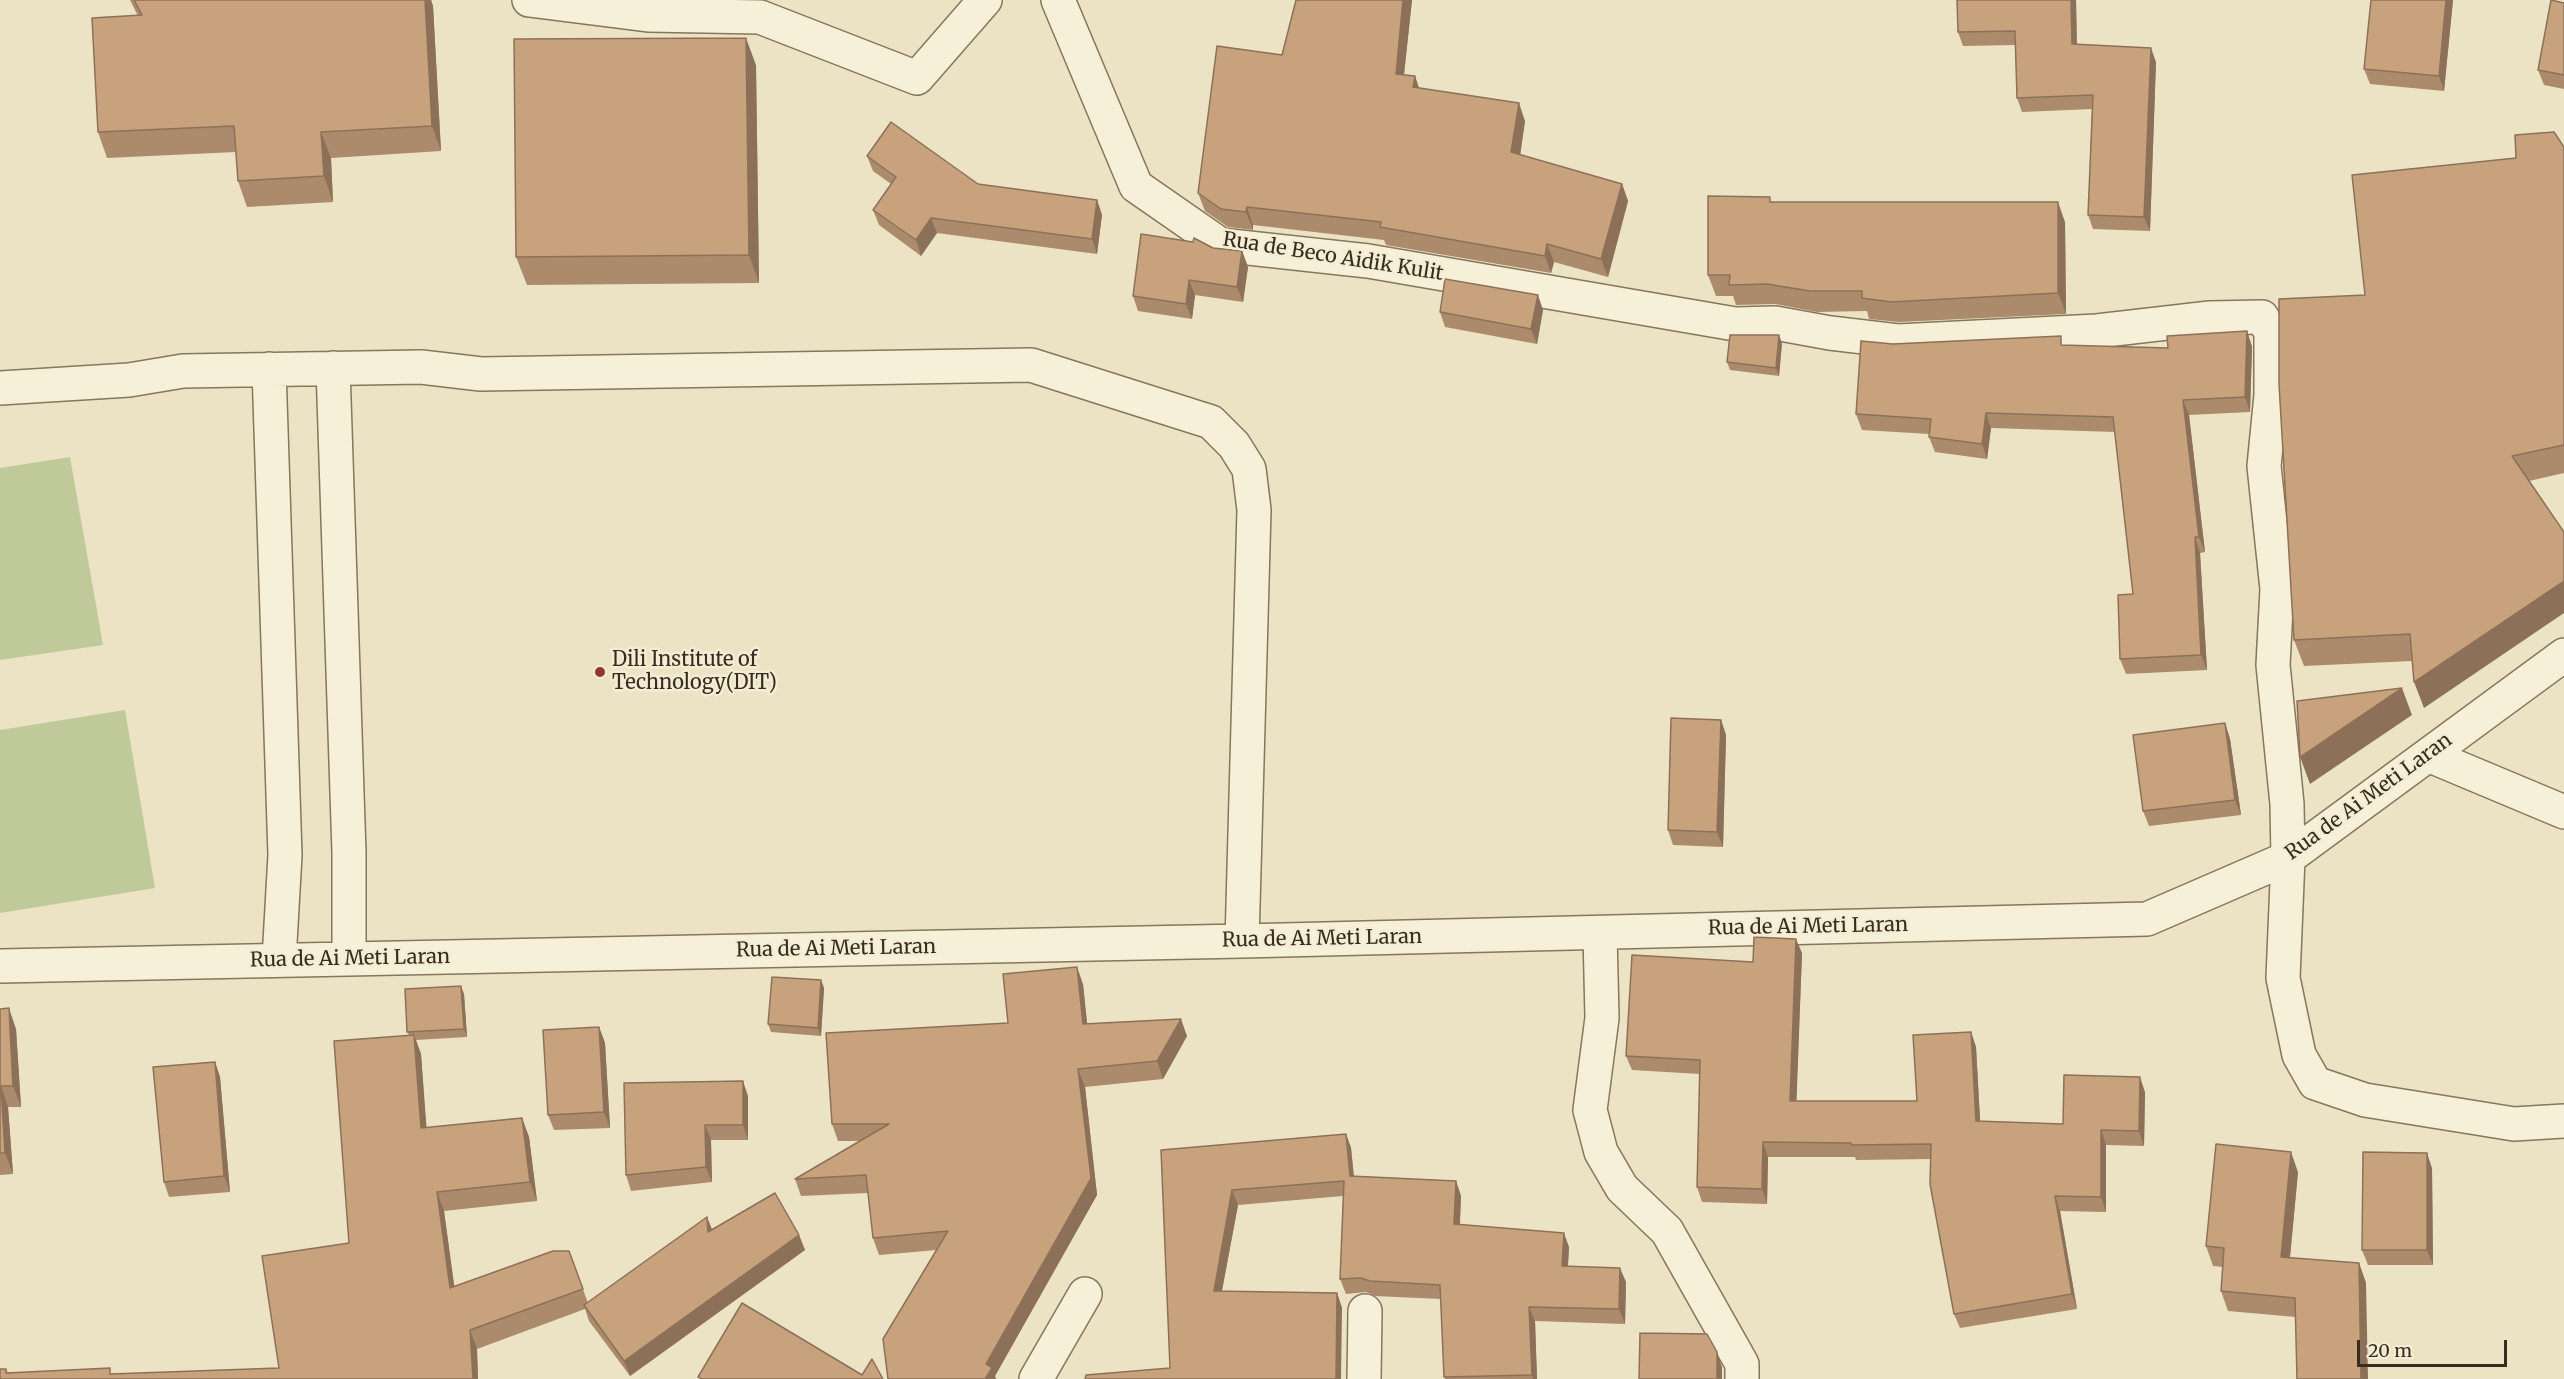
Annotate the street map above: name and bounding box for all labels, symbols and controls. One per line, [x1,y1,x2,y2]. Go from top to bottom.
street label: Rua de Beco Aidik Kulit [1221,228,1445,286]
place label: Dili Institute of Technology(DIT) [612,648,777,695]
marker: Dili Institute of Technology(DIT) [593,665,607,679]
street label: Rua de Ai Meti Laran [2281,728,2457,866]
street label: Rua de Ai Meti Laran [1708,913,1908,941]
street label: Rua de Ai Meti Laran [1222,925,1422,953]
street label: Rua de Ai Meti Laran [736,935,936,963]
street label: Rua de Ai Meti Laran [250,945,450,973]
scale bar [2360,1328,2510,1366]
text: 20 m [2368,1339,2412,1362]

